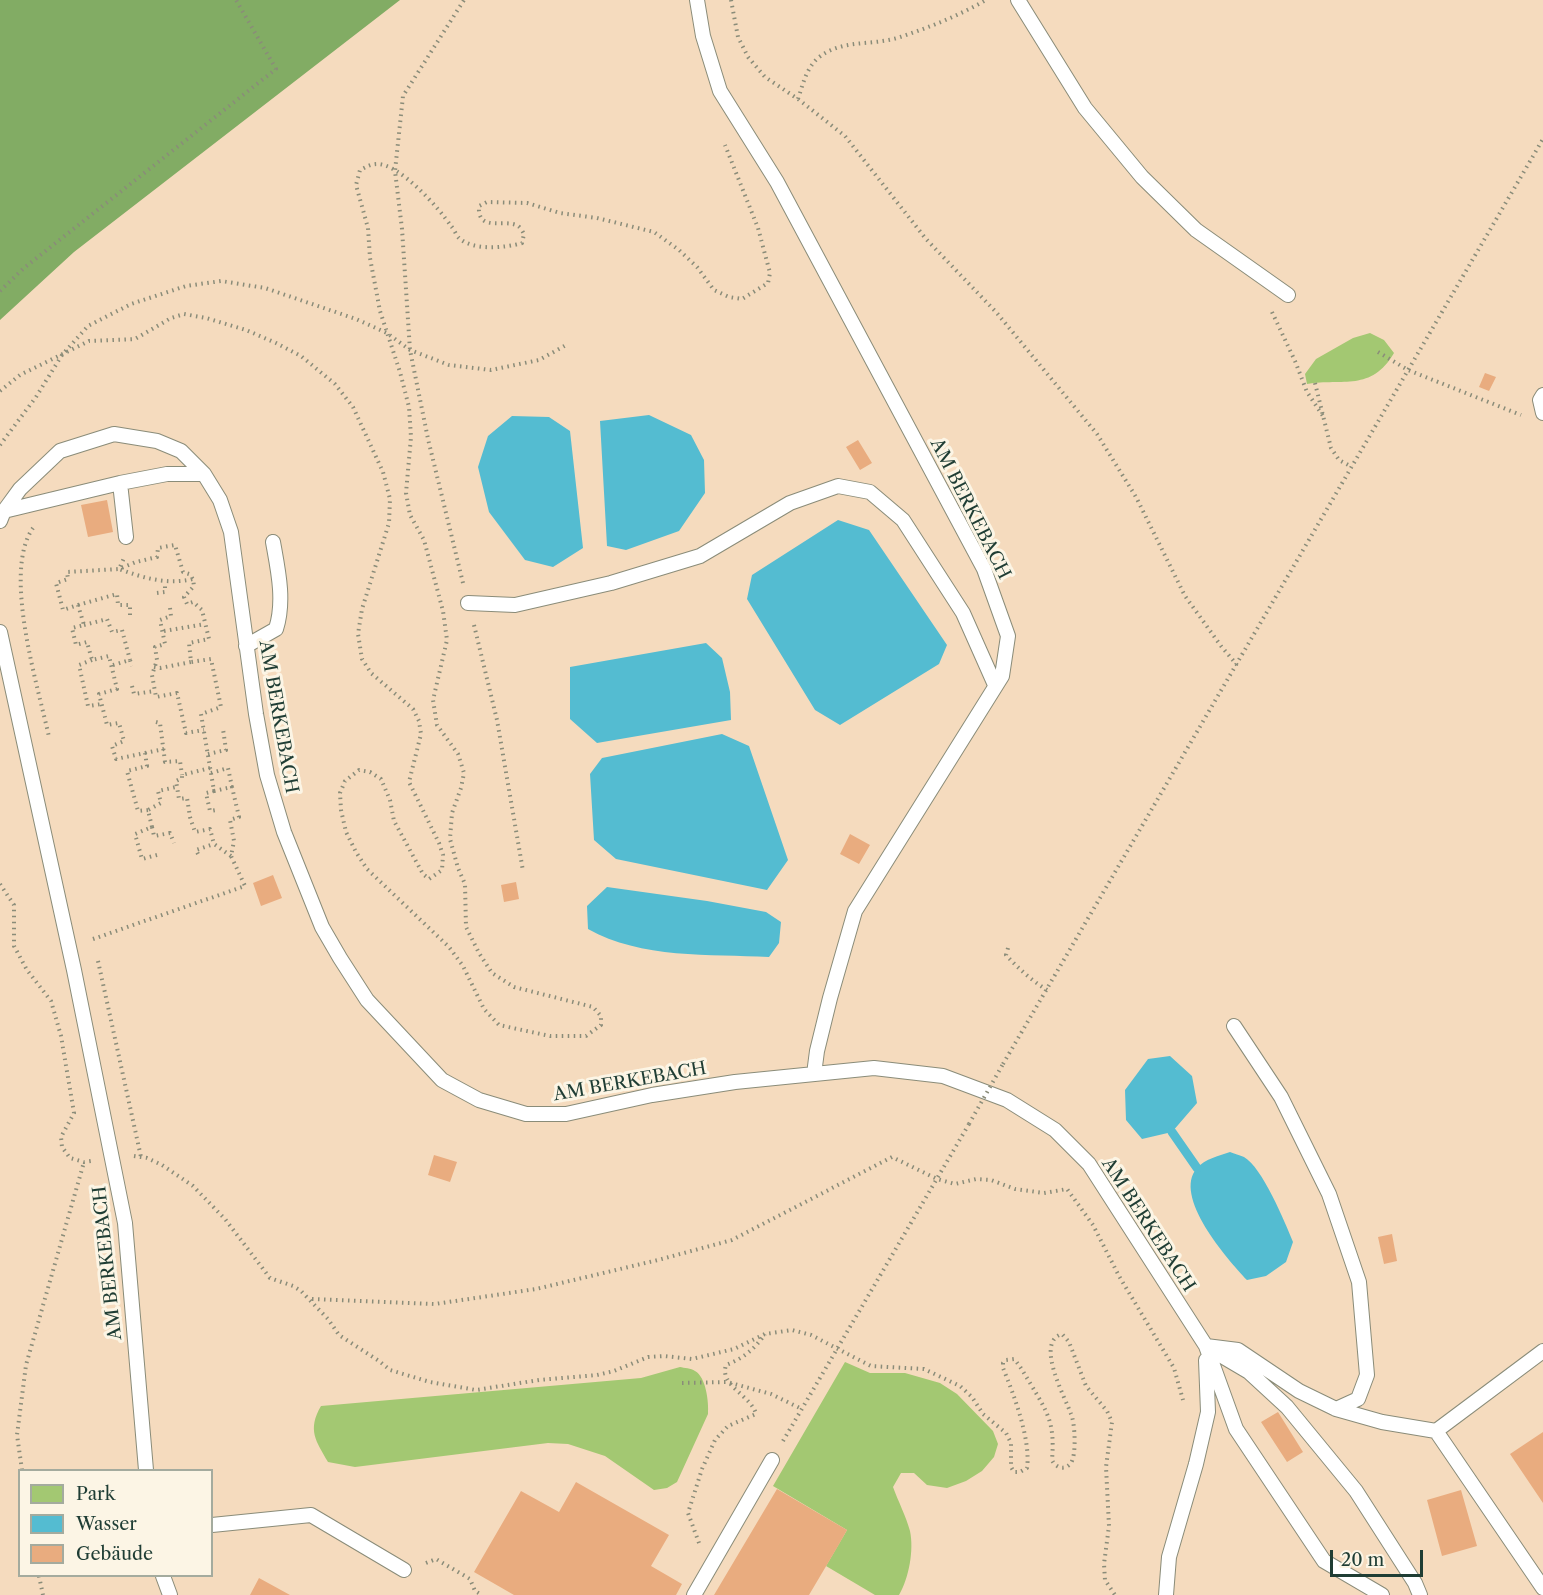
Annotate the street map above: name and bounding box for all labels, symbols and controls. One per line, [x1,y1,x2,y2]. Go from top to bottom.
street label: AM BERKEBACH [925,435,1015,583]
street label: AM BERKEBACH [254,639,302,795]
street label: AM BERKEBACH [552,1058,708,1106]
street label: AM BERKEBACH [1097,1154,1199,1296]
street label: AM BERKEBACH [89,1185,127,1341]
legend [18,1469,213,1577]
text: Park [76,1483,115,1505]
text: Wasser [76,1513,137,1535]
scale bar [1333,1538,1426,1576]
text: Gebäude [76,1543,153,1565]
text: 20 m [1341,1549,1384,1571]

